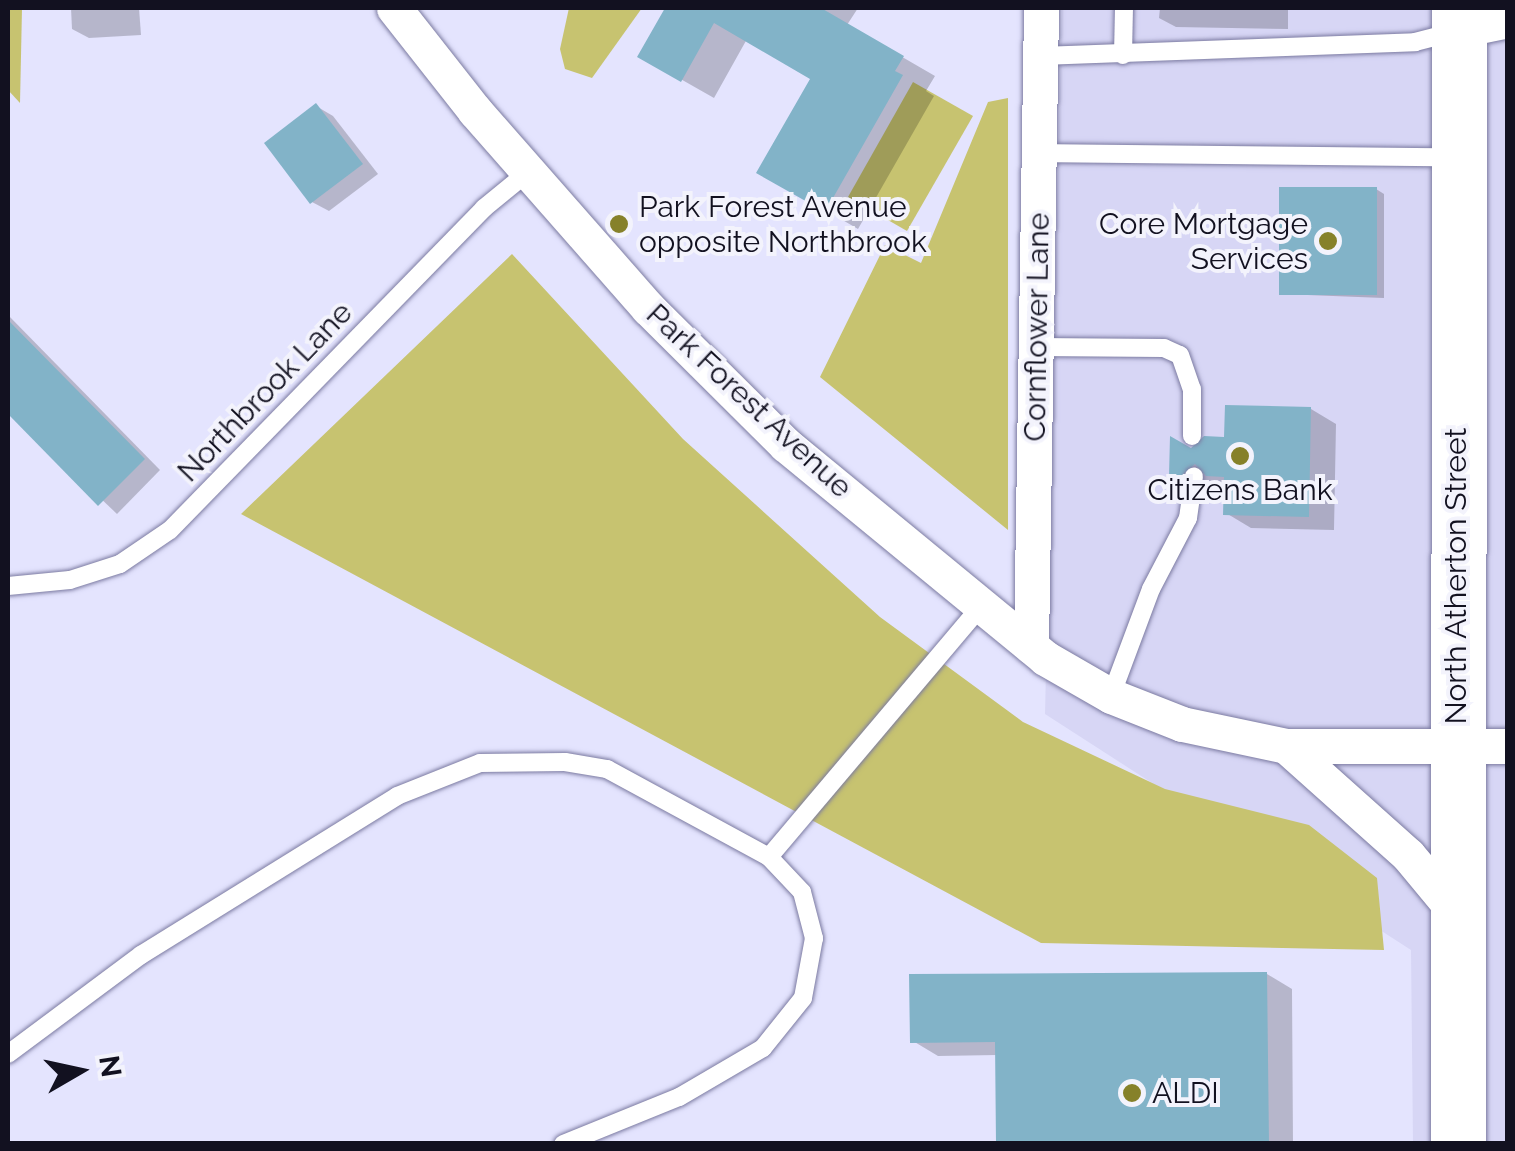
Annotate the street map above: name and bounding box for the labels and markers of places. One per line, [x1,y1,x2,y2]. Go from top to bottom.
place label: Park Forest Avenue opposite Northbrook [639,189,927,260]
place label: Core Mortgage Services [1099,206,1308,276]
marker: Park Forest Avenue opposite Northbrook [608,213,630,235]
marker: Core Mortgage Services [1317,230,1339,252]
marker: Citizens Bank [1229,445,1251,467]
place label: Citizens Bank [1147,472,1333,508]
place label: ALDI [1152,1075,1219,1111]
marker: ALDI [1121,1082,1143,1104]

